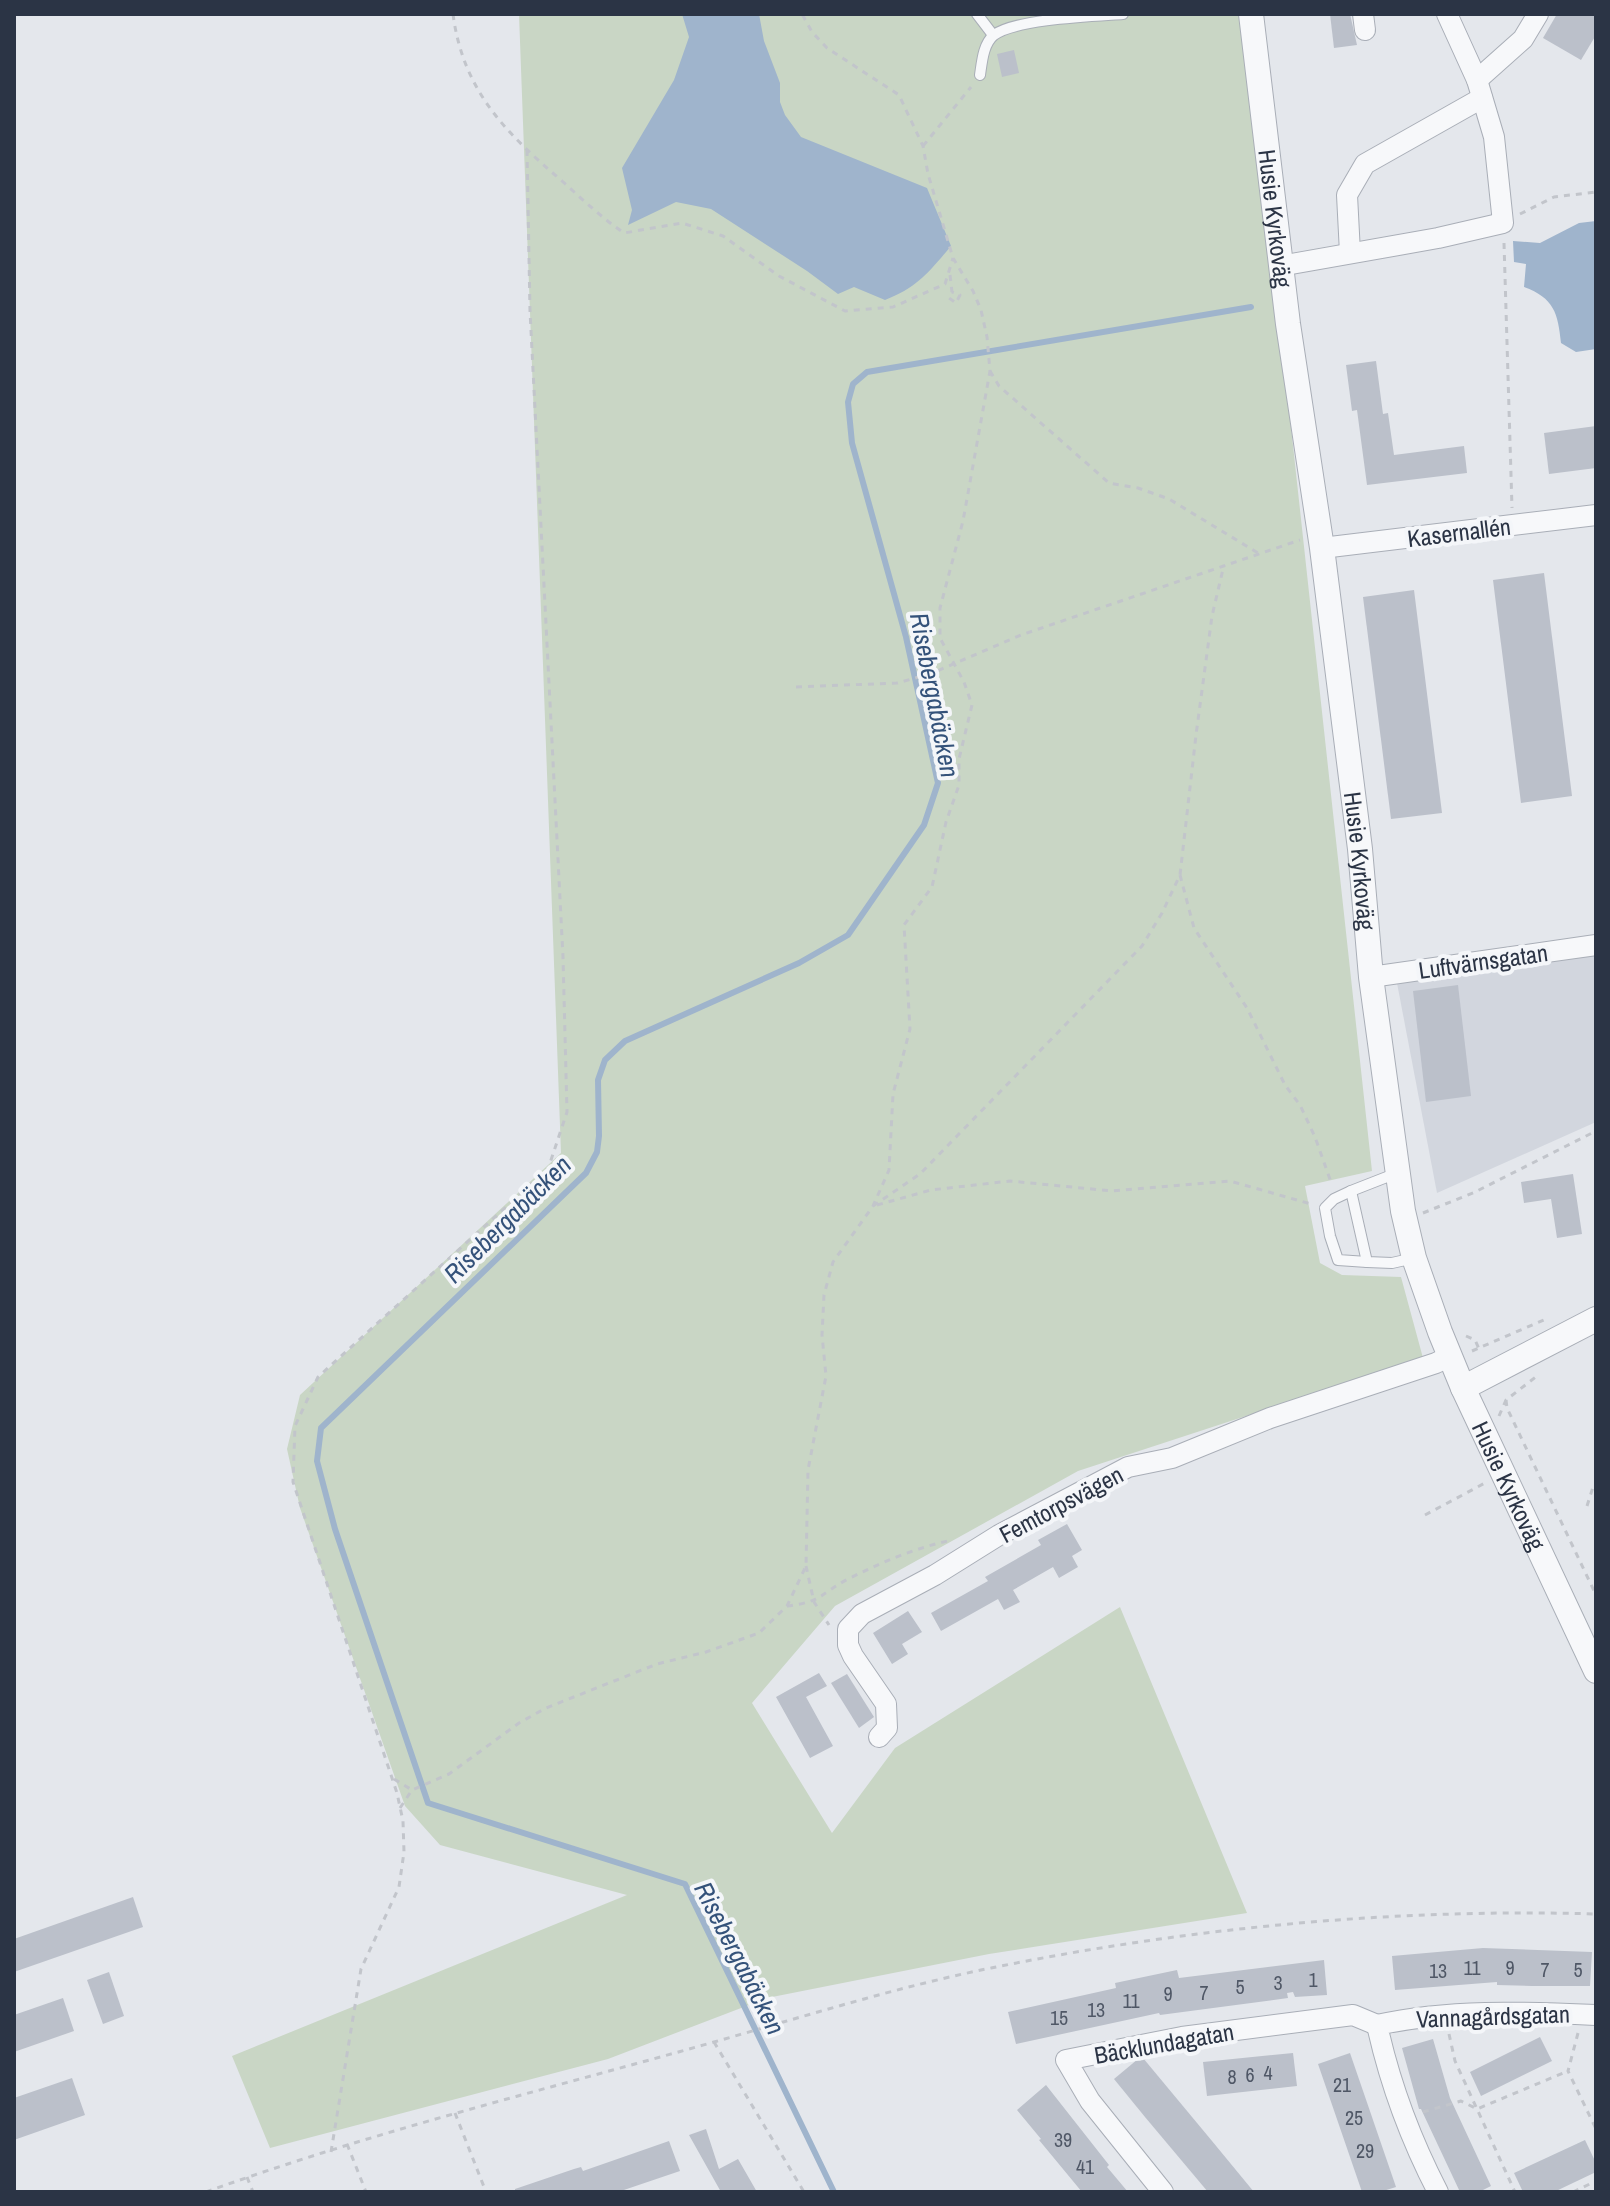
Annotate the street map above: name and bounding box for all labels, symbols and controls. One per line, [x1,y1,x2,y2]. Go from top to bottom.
street label: Husie Kyrkoväg [1251,148,1300,290]
street label: Kasernallén [1405,510,1513,554]
water label: Risebergabäcken [902,610,968,780]
street label: Husie Kyrkoväg [1337,790,1383,931]
street label: Luftvärnsgatan [1416,936,1550,986]
water label: Risebergabäcken [436,1148,578,1290]
street label: Husie Kyrkoväg [1465,1416,1553,1555]
street label: Femtorpsvägen [994,1458,1128,1550]
water label: Risebergabäcken [686,1876,794,2040]
house number: 11 [1463,1954,1481,1981]
house number: 9 [1505,1954,1515,1981]
house number: 7 [1540,1956,1550,1983]
house number: 5 [1573,1956,1583,1983]
house number: 13 [1429,1957,1447,1984]
house number: 1 [1308,1966,1318,1993]
house number: 3 [1273,1969,1283,1996]
house number: 5 [1235,1973,1245,2000]
house number: 7 [1199,1979,1209,2006]
house number: 9 [1163,1980,1173,2007]
house number: 11 [1122,1987,1140,2014]
house number: 13 [1087,1996,1105,2023]
street label: Vannagårdsgatan [1416,1997,1570,2035]
house number: 15 [1050,2004,1068,2031]
street label: Bäcklundagatan [1092,2015,1236,2071]
house number: 4 [1263,2059,1273,2086]
house number: 6 [1245,2061,1255,2088]
house number: 8 [1227,2063,1237,2090]
house number: 21 [1333,2071,1351,2098]
house number: 25 [1345,2104,1363,2131]
house number: 39 [1054,2126,1072,2153]
house number: 29 [1356,2137,1374,2164]
house number: 41 [1076,2153,1094,2180]

